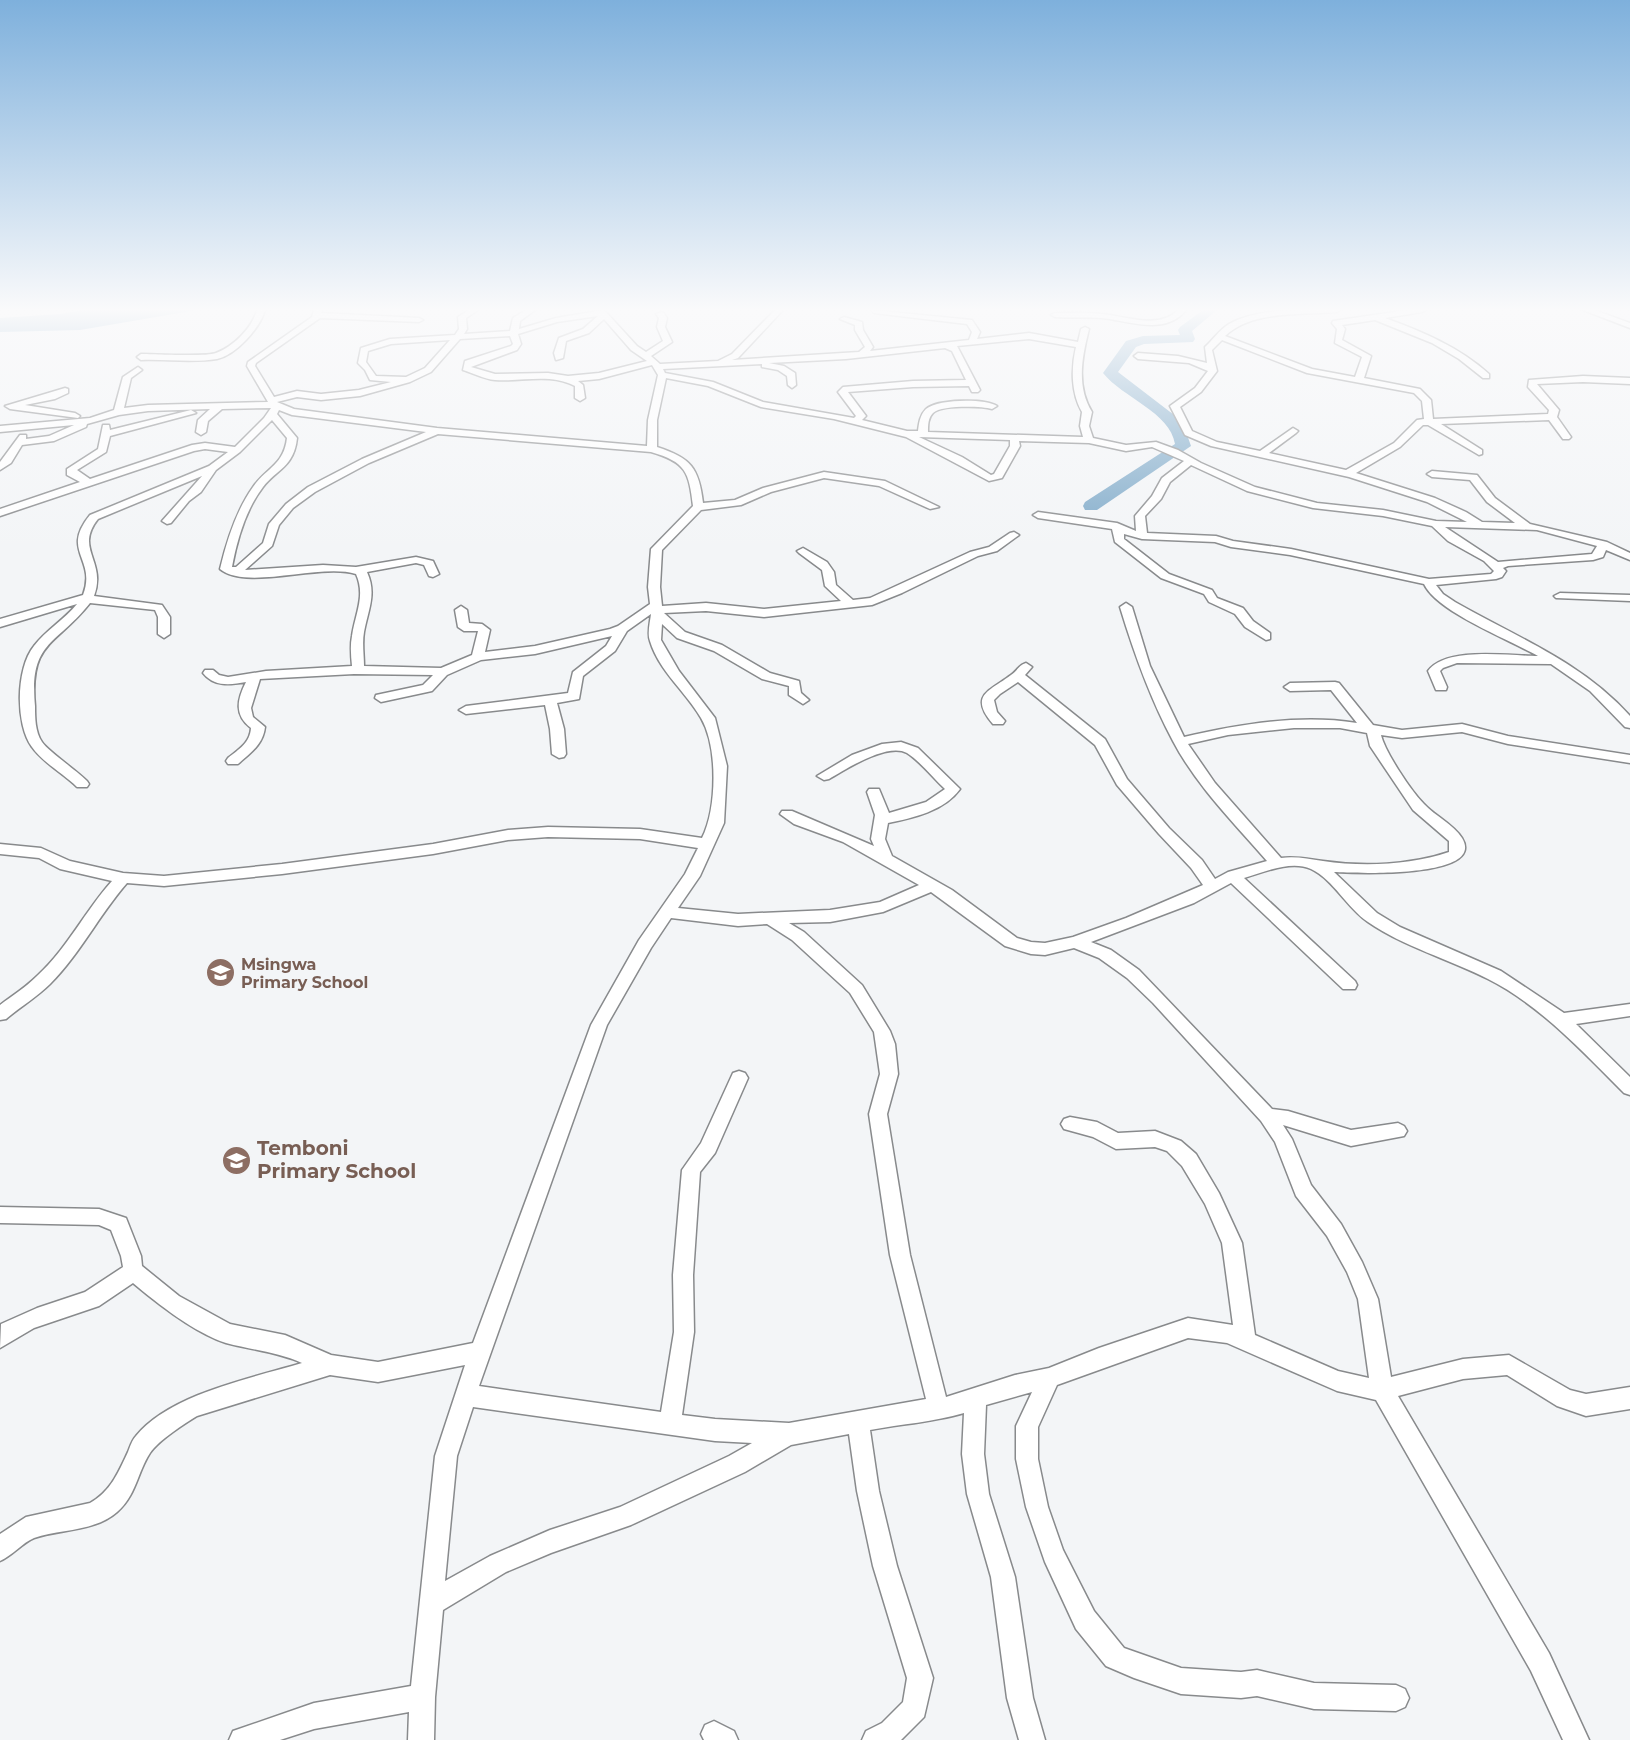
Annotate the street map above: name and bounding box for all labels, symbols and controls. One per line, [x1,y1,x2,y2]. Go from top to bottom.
place label: Msingwa Primary School [241,955,368,992]
school or university icon: Msingwa Primary School [204,957,236,989]
place label: Temboni Primary School [257,1136,416,1183]
school or university icon: Temboni Primary School [220,1144,252,1176]

